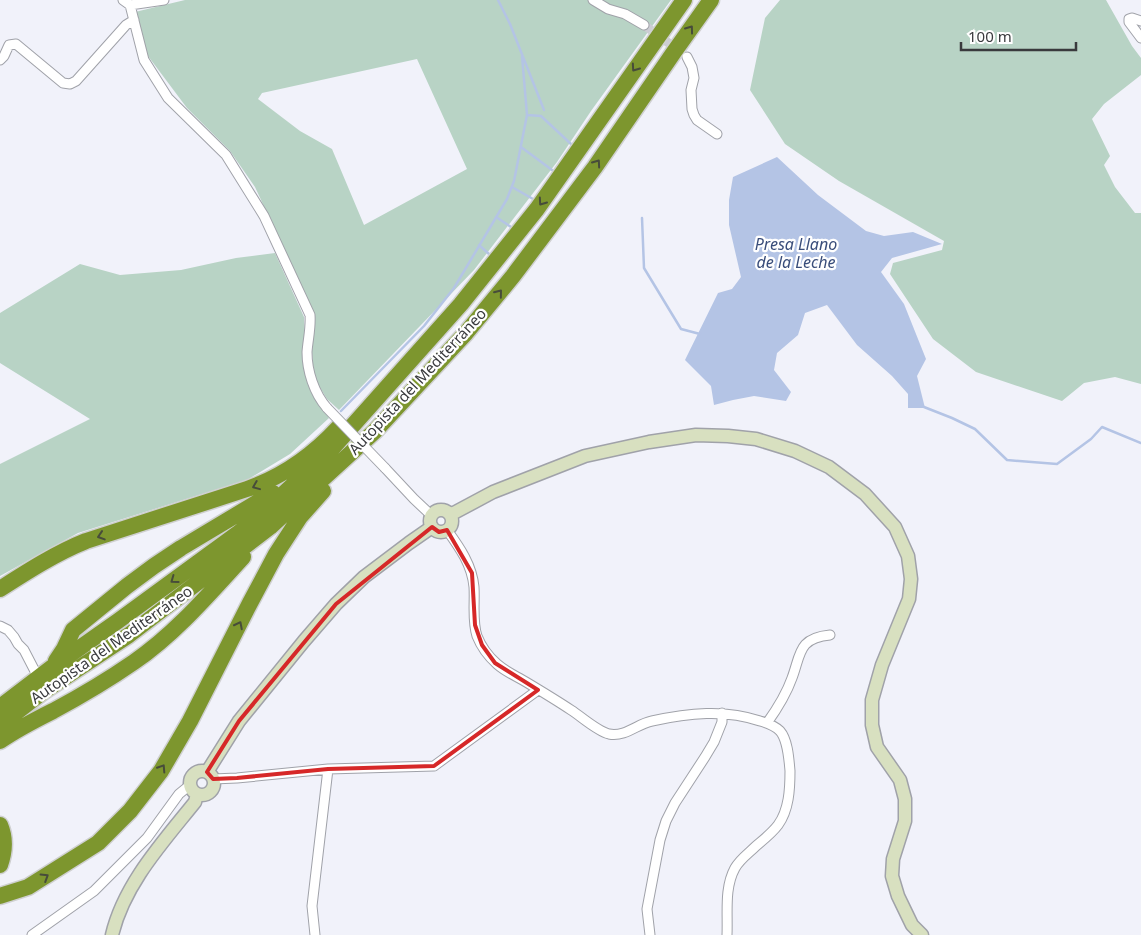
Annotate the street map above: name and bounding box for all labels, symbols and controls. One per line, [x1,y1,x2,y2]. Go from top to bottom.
scale bar [961,20,1076,52]
one-way arrow [684,26,693,35]
text: 100 m [968,26,1012,46]
one-way arrow [632,63,641,72]
one-way arrow [591,159,600,169]
one-way arrow [539,196,548,205]
water label: Presa Llano de la Leche [755,233,837,273]
one-way arrow [494,289,503,298]
street label: Autopista del Mediterráneo [344,304,490,458]
one-way arrow [252,480,261,490]
one-way arrow [97,530,106,540]
one-way arrow [170,574,180,583]
street label: Autopista del Mediterráneo [26,580,196,708]
one-way arrow [233,621,243,630]
one-way arrow [156,764,165,773]
one-way arrow [39,874,48,883]

